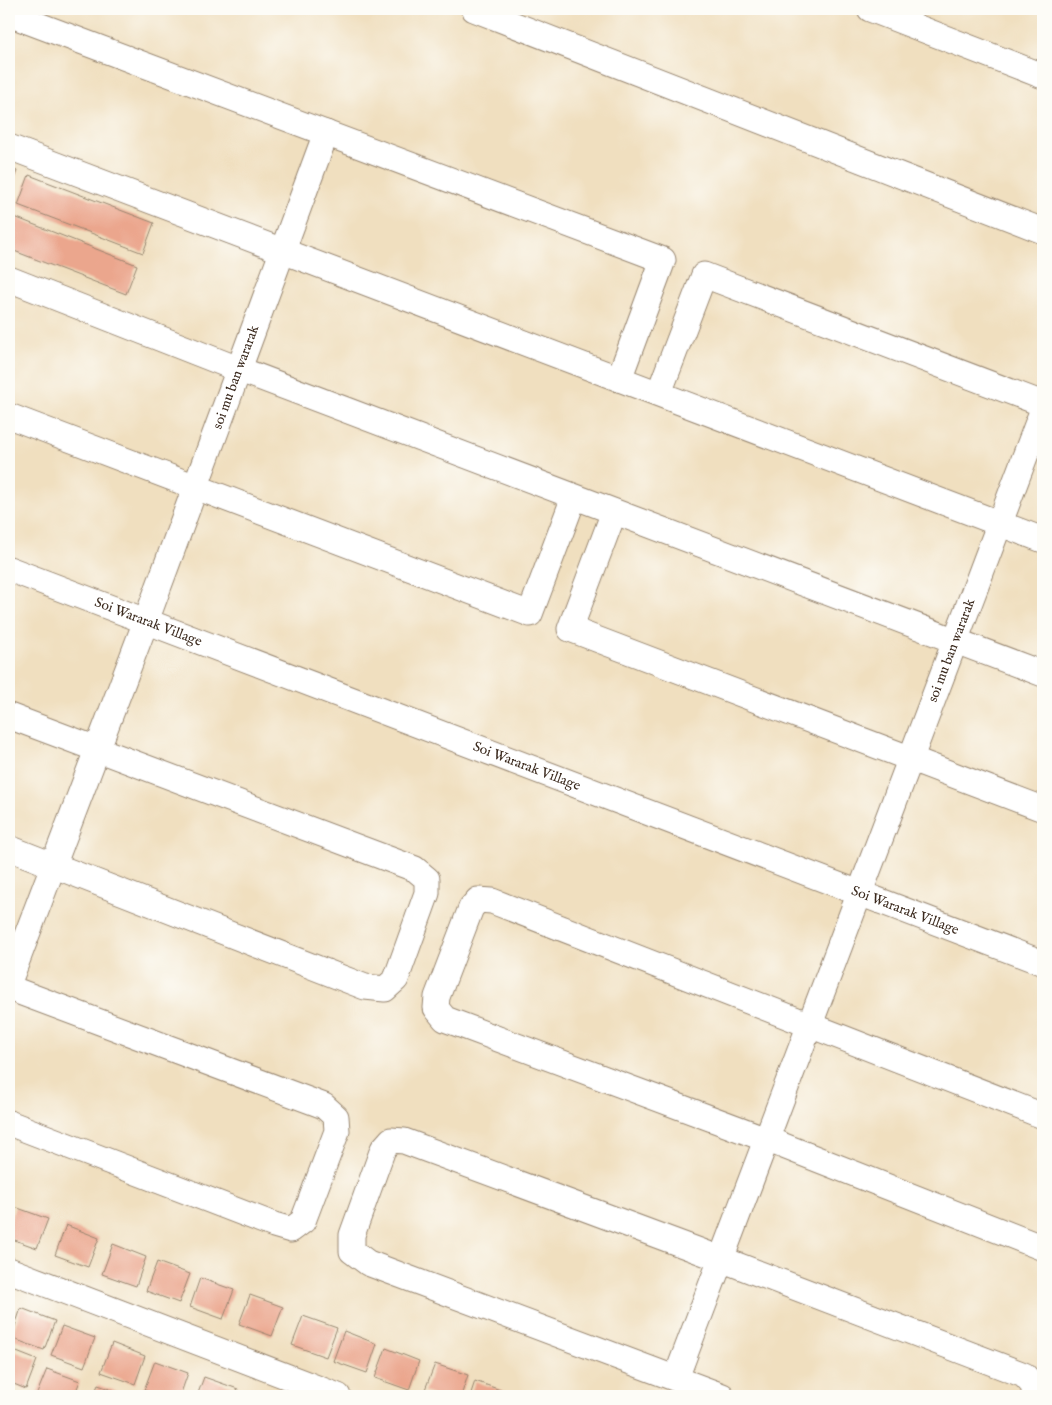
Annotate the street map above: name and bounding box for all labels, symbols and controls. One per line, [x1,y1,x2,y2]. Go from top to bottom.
street label: soi mu ban wararak [209,322,264,432]
street label: Soi Wararak Village [92,593,205,651]
street label: soi mu ban wararak [924,596,980,705]
street label: Soi Wararak Village [470,738,584,795]
street label: Soi Wararak Village [849,882,962,939]

